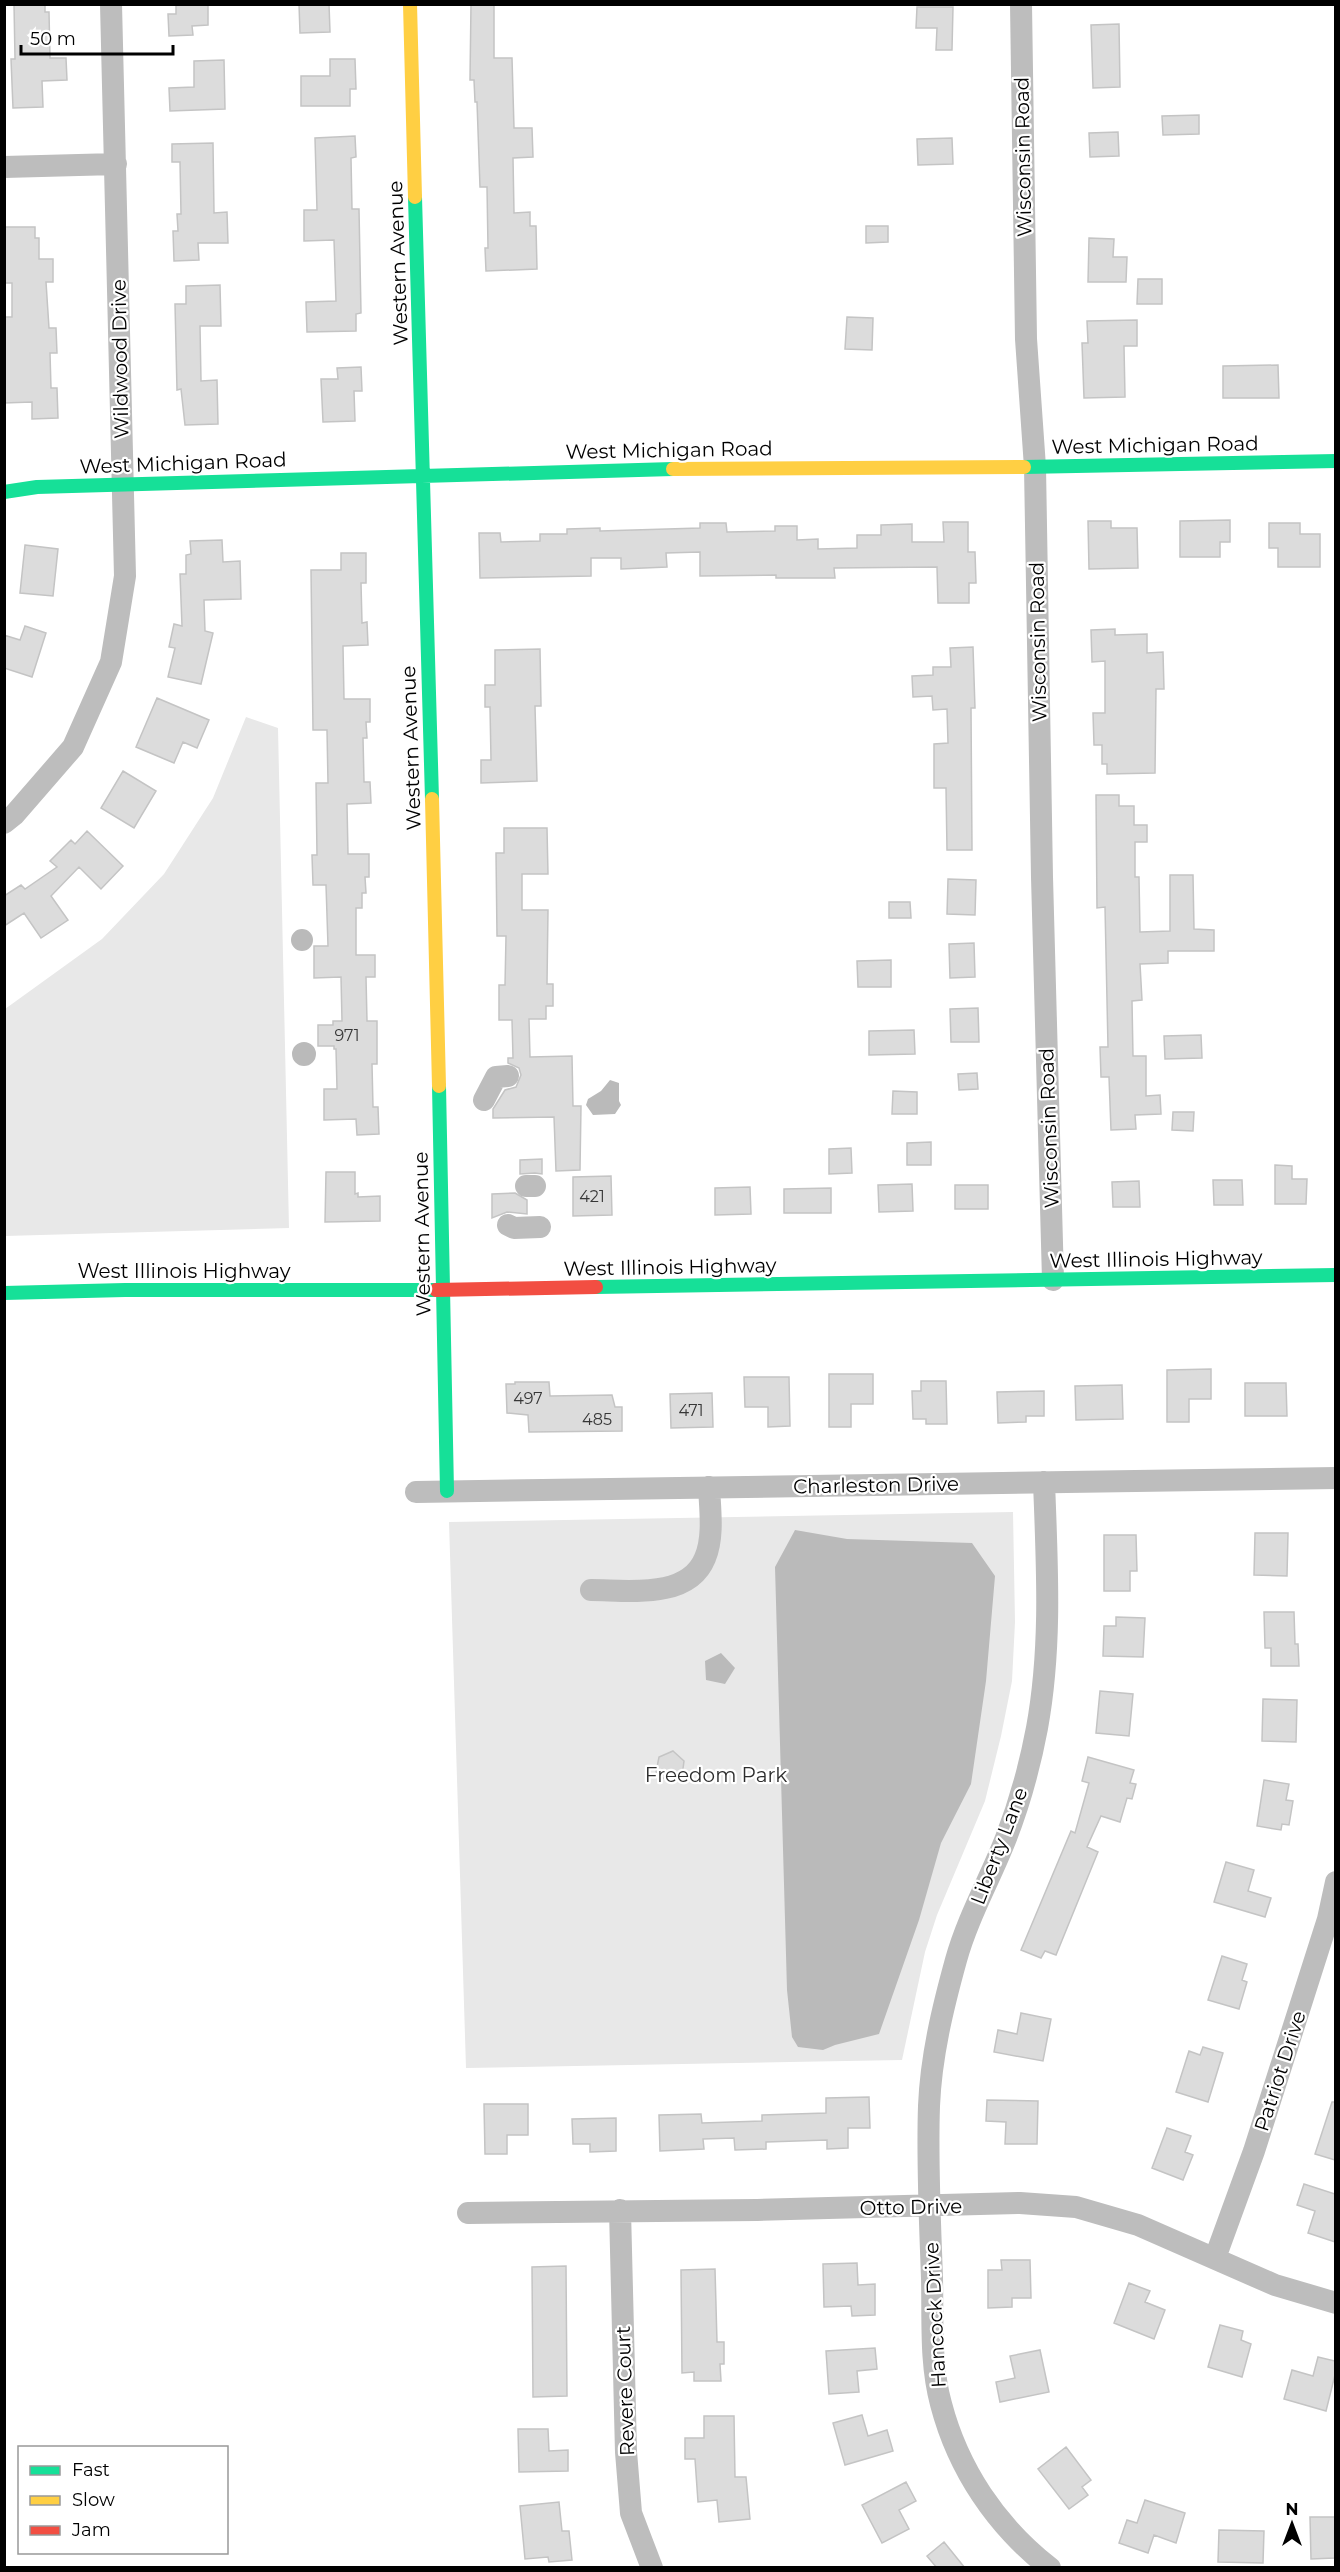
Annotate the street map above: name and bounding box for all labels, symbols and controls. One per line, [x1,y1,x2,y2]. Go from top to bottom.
scale bar [21,18,172,56]
text: 50 m [30,28,76,50]
street label: Wisconsin Road [1010,77,1036,237]
street label: Western Avenue [383,180,413,346]
street label: Wildwood Drive [107,279,133,439]
street label: West Michigan Road [1051,431,1259,459]
street label: West Michigan Road [565,436,773,464]
street label: West Michigan Road [79,447,287,479]
street label: Wisconsin Road [1025,562,1051,722]
street label: Western Avenue [396,665,426,831]
house number: 971 [335,1026,359,1045]
street label: Wisconsin Road [1034,1047,1064,1209]
street label: Western Avenue [409,1151,435,1317]
house number: 421 [579,1187,605,1206]
street label: West Illinois Highway [1049,1245,1263,1273]
street label: West Illinois Highway [563,1253,777,1281]
street label: West Illinois Highway [77,1259,291,1283]
house number: 497 [513,1389,543,1408]
house number: 471 [678,1401,704,1420]
house number: 485 [582,1410,612,1429]
street label: Charleston Drive [793,1472,959,1498]
park label: Freedom Park [645,1763,787,1787]
street label: Liberty Lane [966,1784,1032,1908]
street label: Patriot Drive [1249,2008,1311,2134]
street label: Otto Drive [859,2194,963,2220]
street label: Hancock Drive [919,2242,951,2388]
street label: Revere Court [611,2326,639,2456]
legend [18,2446,228,2554]
text: Fast [72,2459,110,2481]
text: Slow [72,2489,115,2511]
north arrow [1262,2494,1322,2554]
text: N [1286,2500,1298,2519]
text: Jam [71,2519,111,2541]

